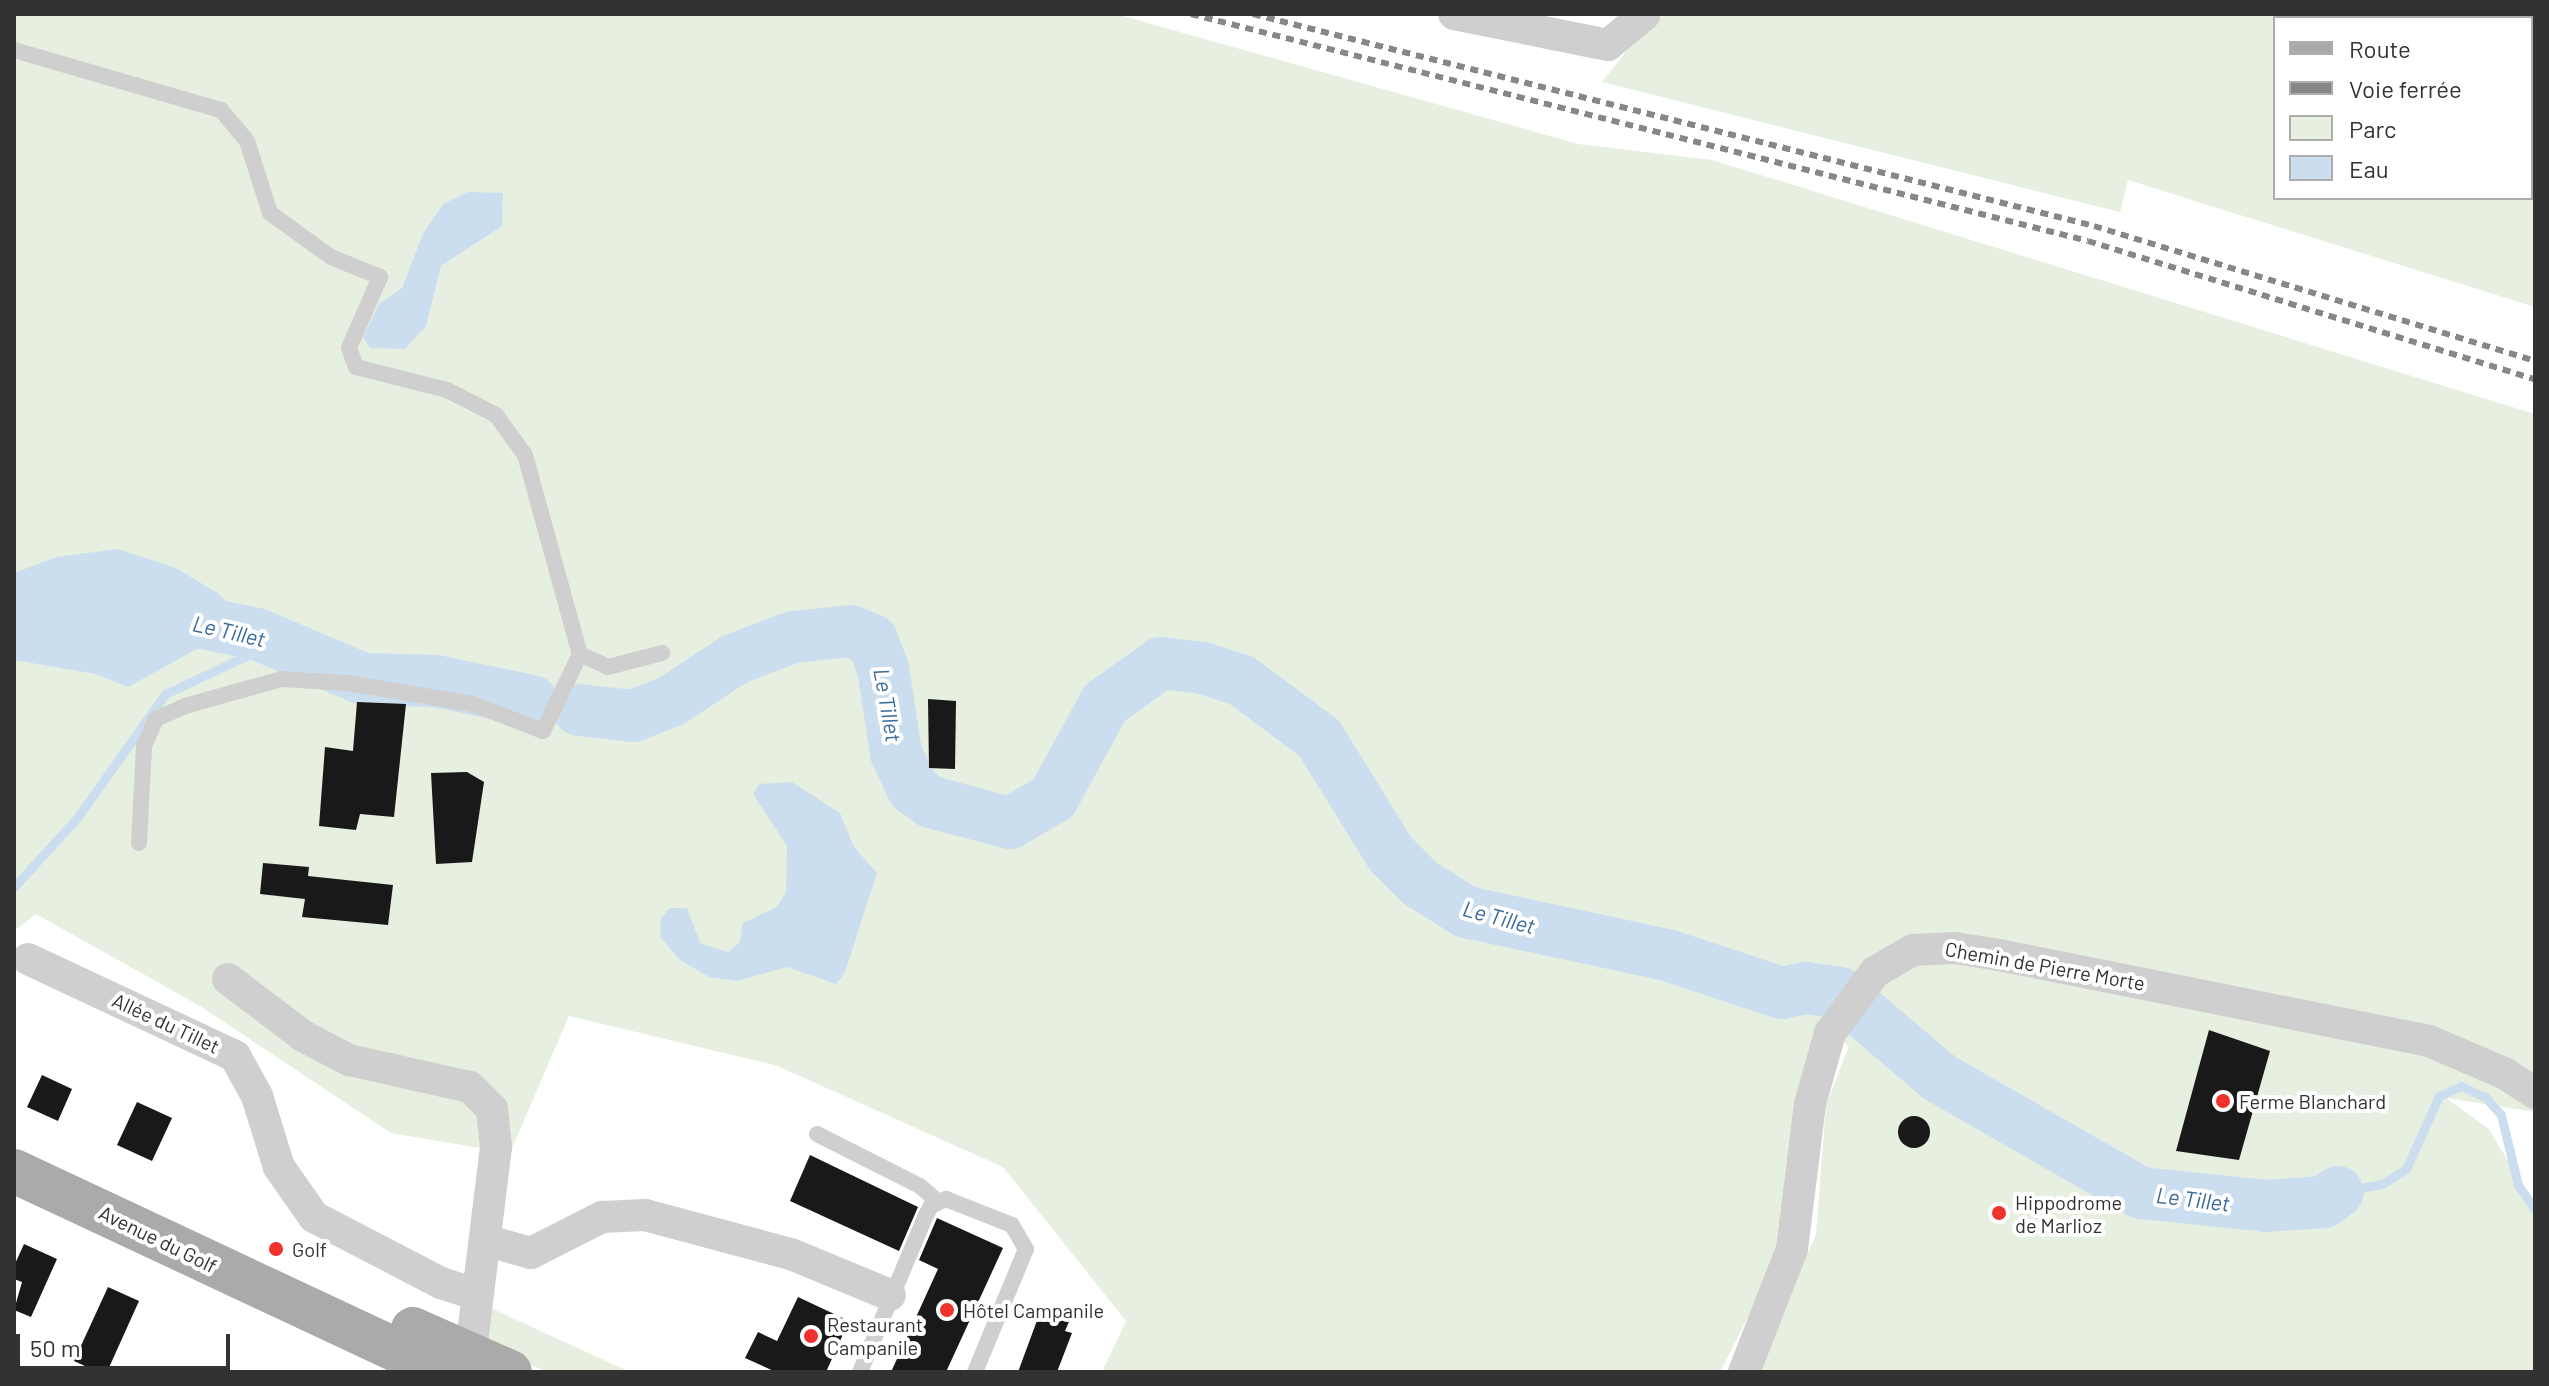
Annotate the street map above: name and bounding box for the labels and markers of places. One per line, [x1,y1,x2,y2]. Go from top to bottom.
place label: Ferme Blanchard [2239,1089,2386,1113]
marker: Ferme Blanchard [2214,1092,2232,1110]
place label: Hippodrome de Marlioz [2015,1190,2122,1237]
marker: Hippodrome de Marlioz [1990,1204,2008,1222]
place label: Golf [292,1237,327,1261]
marker: Golf [267,1240,285,1258]
place label: Hôtel Campanile [963,1298,1104,1322]
marker: Hôtel Campanile [938,1301,956,1319]
place label: Restaurant Campanile [827,1312,923,1359]
marker: Restaurant Campanile [802,1327,820,1345]

